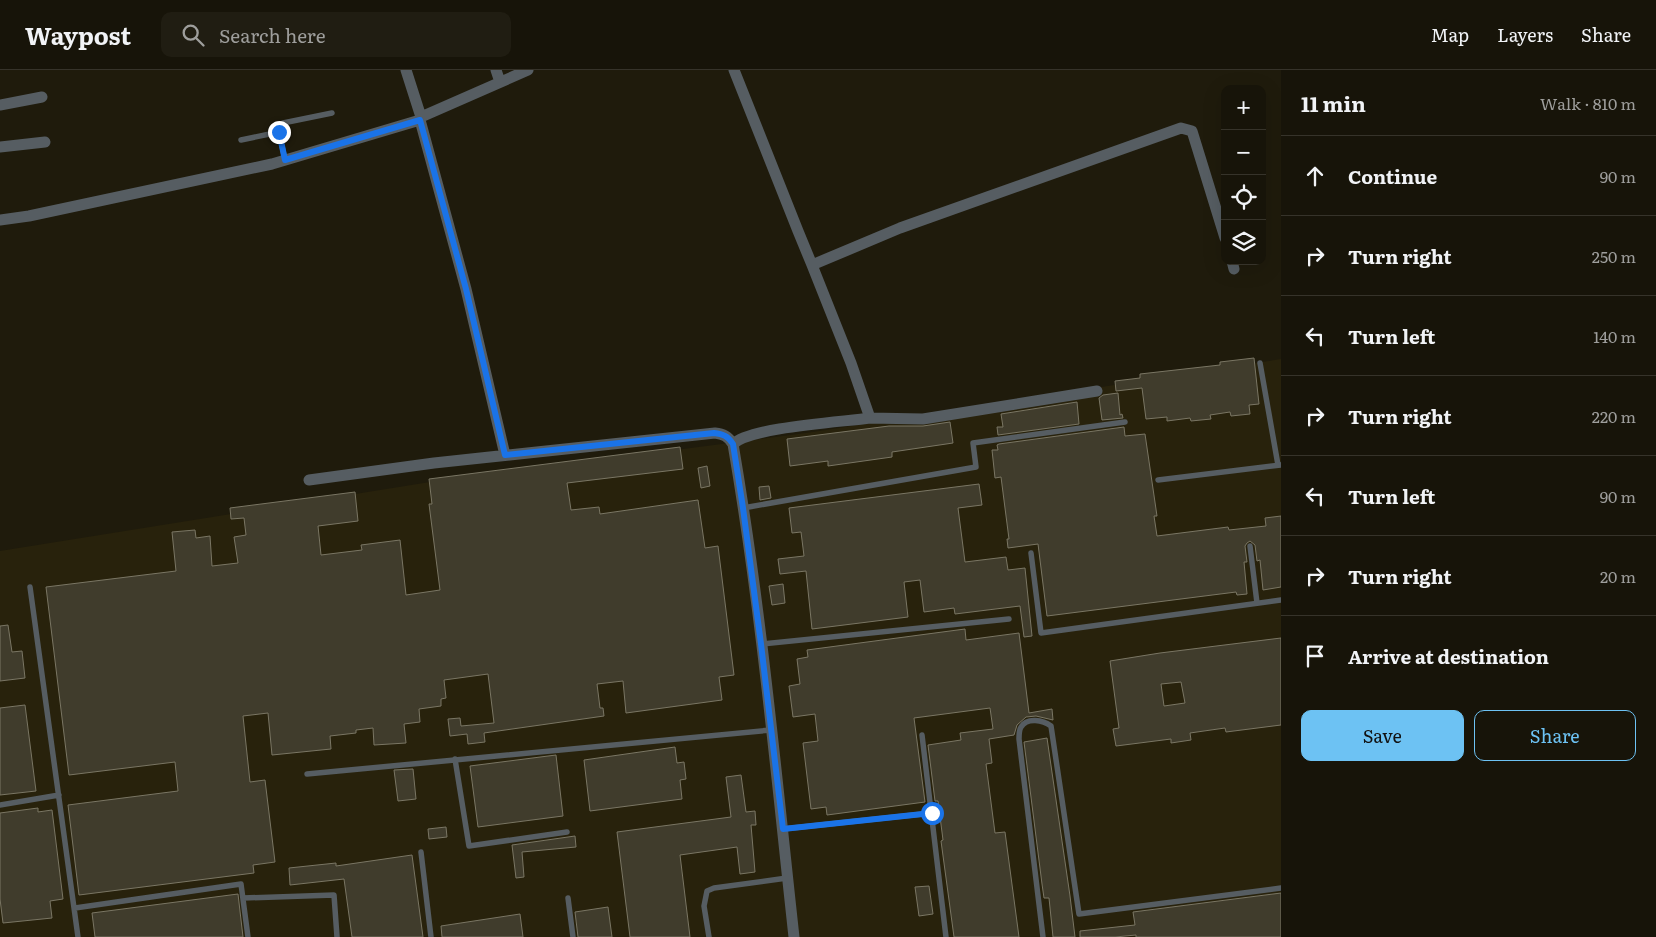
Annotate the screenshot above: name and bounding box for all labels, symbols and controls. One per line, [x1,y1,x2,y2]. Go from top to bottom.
search box [161,12,511,57]
text: Waypost [25,17,131,52]
icon: search [179,21,207,49]
text: Search here [219,21,326,49]
text: Map [1431,21,1469,48]
text: Layers [1497,21,1553,48]
text: Share [1581,21,1631,48]
map controls [1221,85,1266,265]
button: + [1221,85,1266,130]
text: 11 min [1301,87,1366,118]
text: Walk · 810 m [1540,91,1636,115]
route end [268,121,291,144]
button: − [1221,130,1266,175]
icon: ahead [1301,162,1329,190]
text: Continue [1348,162,1437,190]
text: 90 m [1600,164,1636,188]
button: locate [1221,175,1266,220]
button: layers [1221,220,1266,265]
icon: right [1301,242,1329,270]
text: Turn right [1348,242,1452,270]
text: 250 m [1592,244,1636,268]
icon: left [1301,322,1329,350]
text: Turn left [1348,322,1435,350]
text: 140 m [1593,324,1636,348]
icon: right [1301,402,1329,430]
text: Turn right [1348,402,1452,430]
text: 220 m [1592,404,1636,428]
icon: left [1301,482,1329,510]
text: Turn left [1348,482,1435,510]
text: 90 m [1600,484,1636,508]
icon: right [1301,562,1329,590]
text: Turn right [1348,562,1452,590]
text: 20 m [1600,564,1636,588]
icon: arrive [1301,642,1329,670]
text: Arrive at destination [1348,642,1549,670]
button: Save [1301,710,1464,761]
button: Share [1474,710,1636,761]
route start [921,802,944,825]

